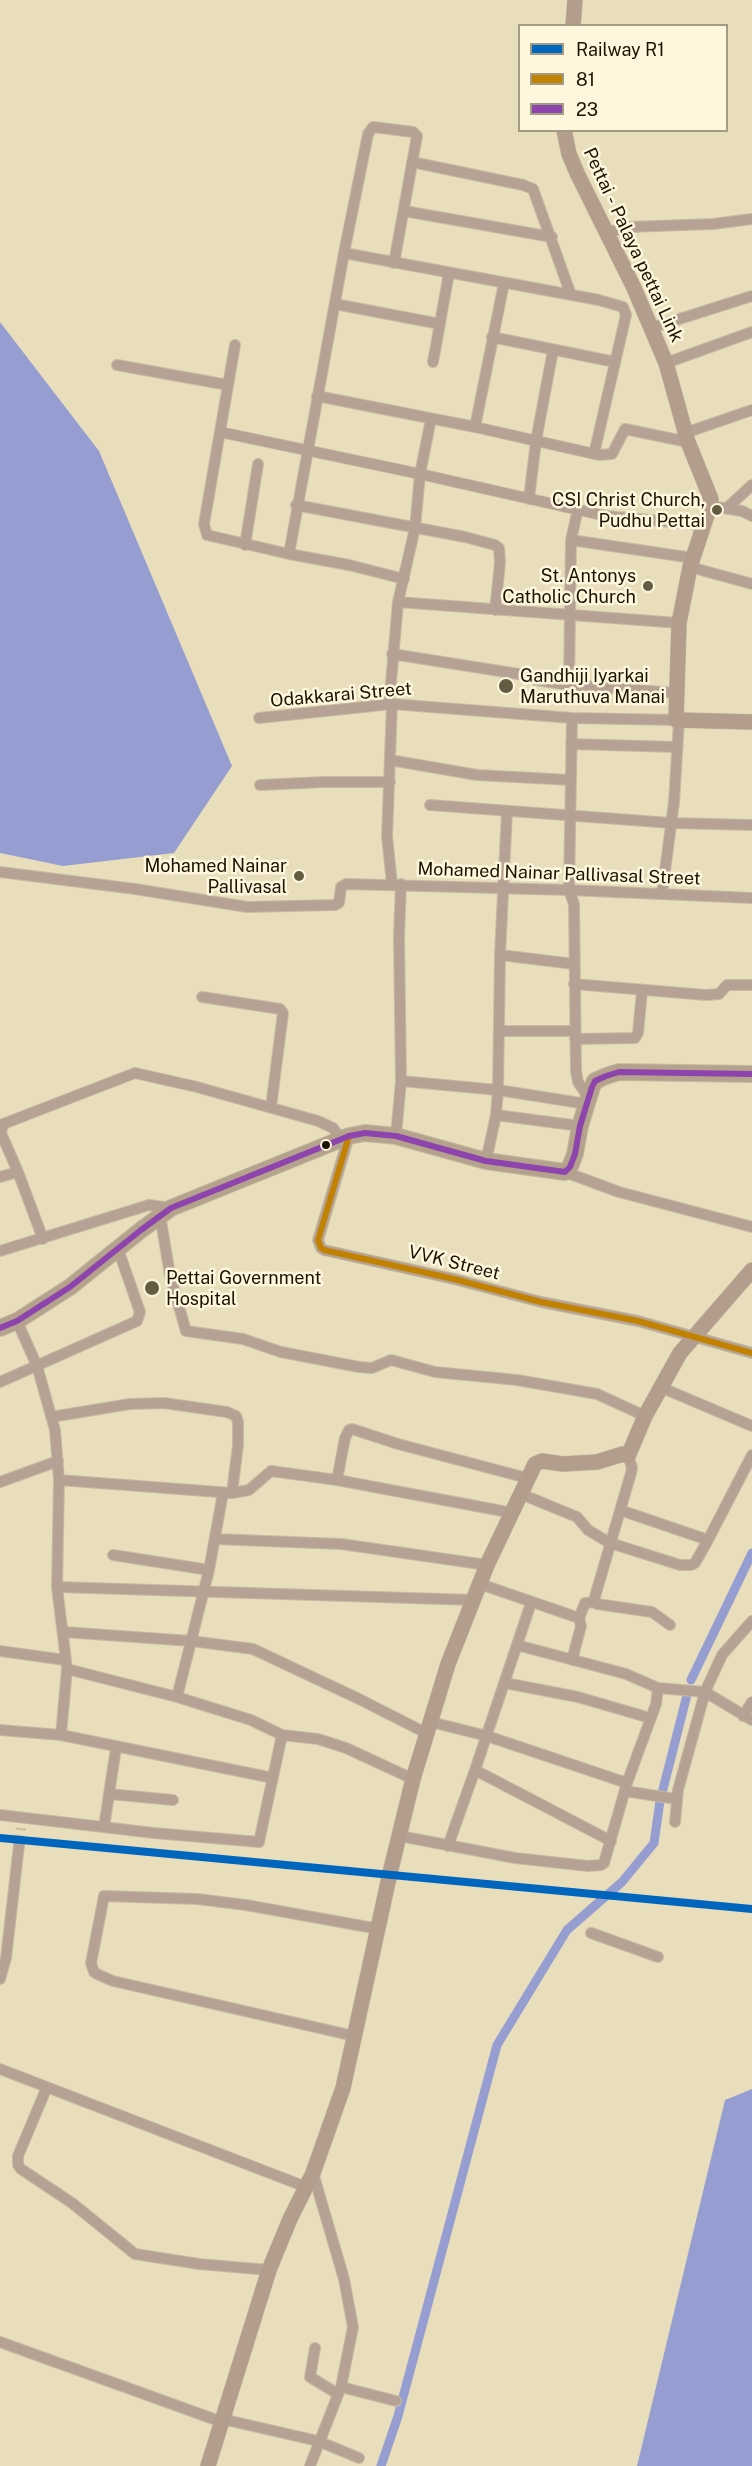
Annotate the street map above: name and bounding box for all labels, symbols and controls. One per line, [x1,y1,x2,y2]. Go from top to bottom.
legend [518,24,728,132]
text: Railway R1 [576,39,665,60]
text: 81 [576,69,595,90]
text: 23 [576,99,598,120]
street label: Pettai - Palaya pettai Link [578,144,688,346]
place label: CSI Christ Church, Pudhu Pettai [552,489,705,532]
marker: CSI Christ Church, Pudhu Pettai [710,503,724,517]
place label: St. Antonys Catholic Church [502,565,636,608]
marker: St. Antonys Catholic Church [641,579,655,593]
place label: Gandhiji Iyarkai Maruthuva Manai [520,665,665,708]
marker: Gandhiji Iyarkai Maruthuva Manai [497,677,515,695]
street label: Odakkarai Street [269,678,413,712]
place label: Mohamed Nainar Pallivasal [144,855,287,898]
street label: Mohamed Nainar Pallivasal Street [417,858,701,890]
marker: Mohamed Nainar Pallivasal [292,869,306,883]
unlabelled marker [320,1139,332,1151]
street label: VVK Street [406,1241,502,1285]
place label: Pettai Government Hospital [166,1267,321,1310]
marker: Pettai Government Hospital [143,1279,161,1297]

